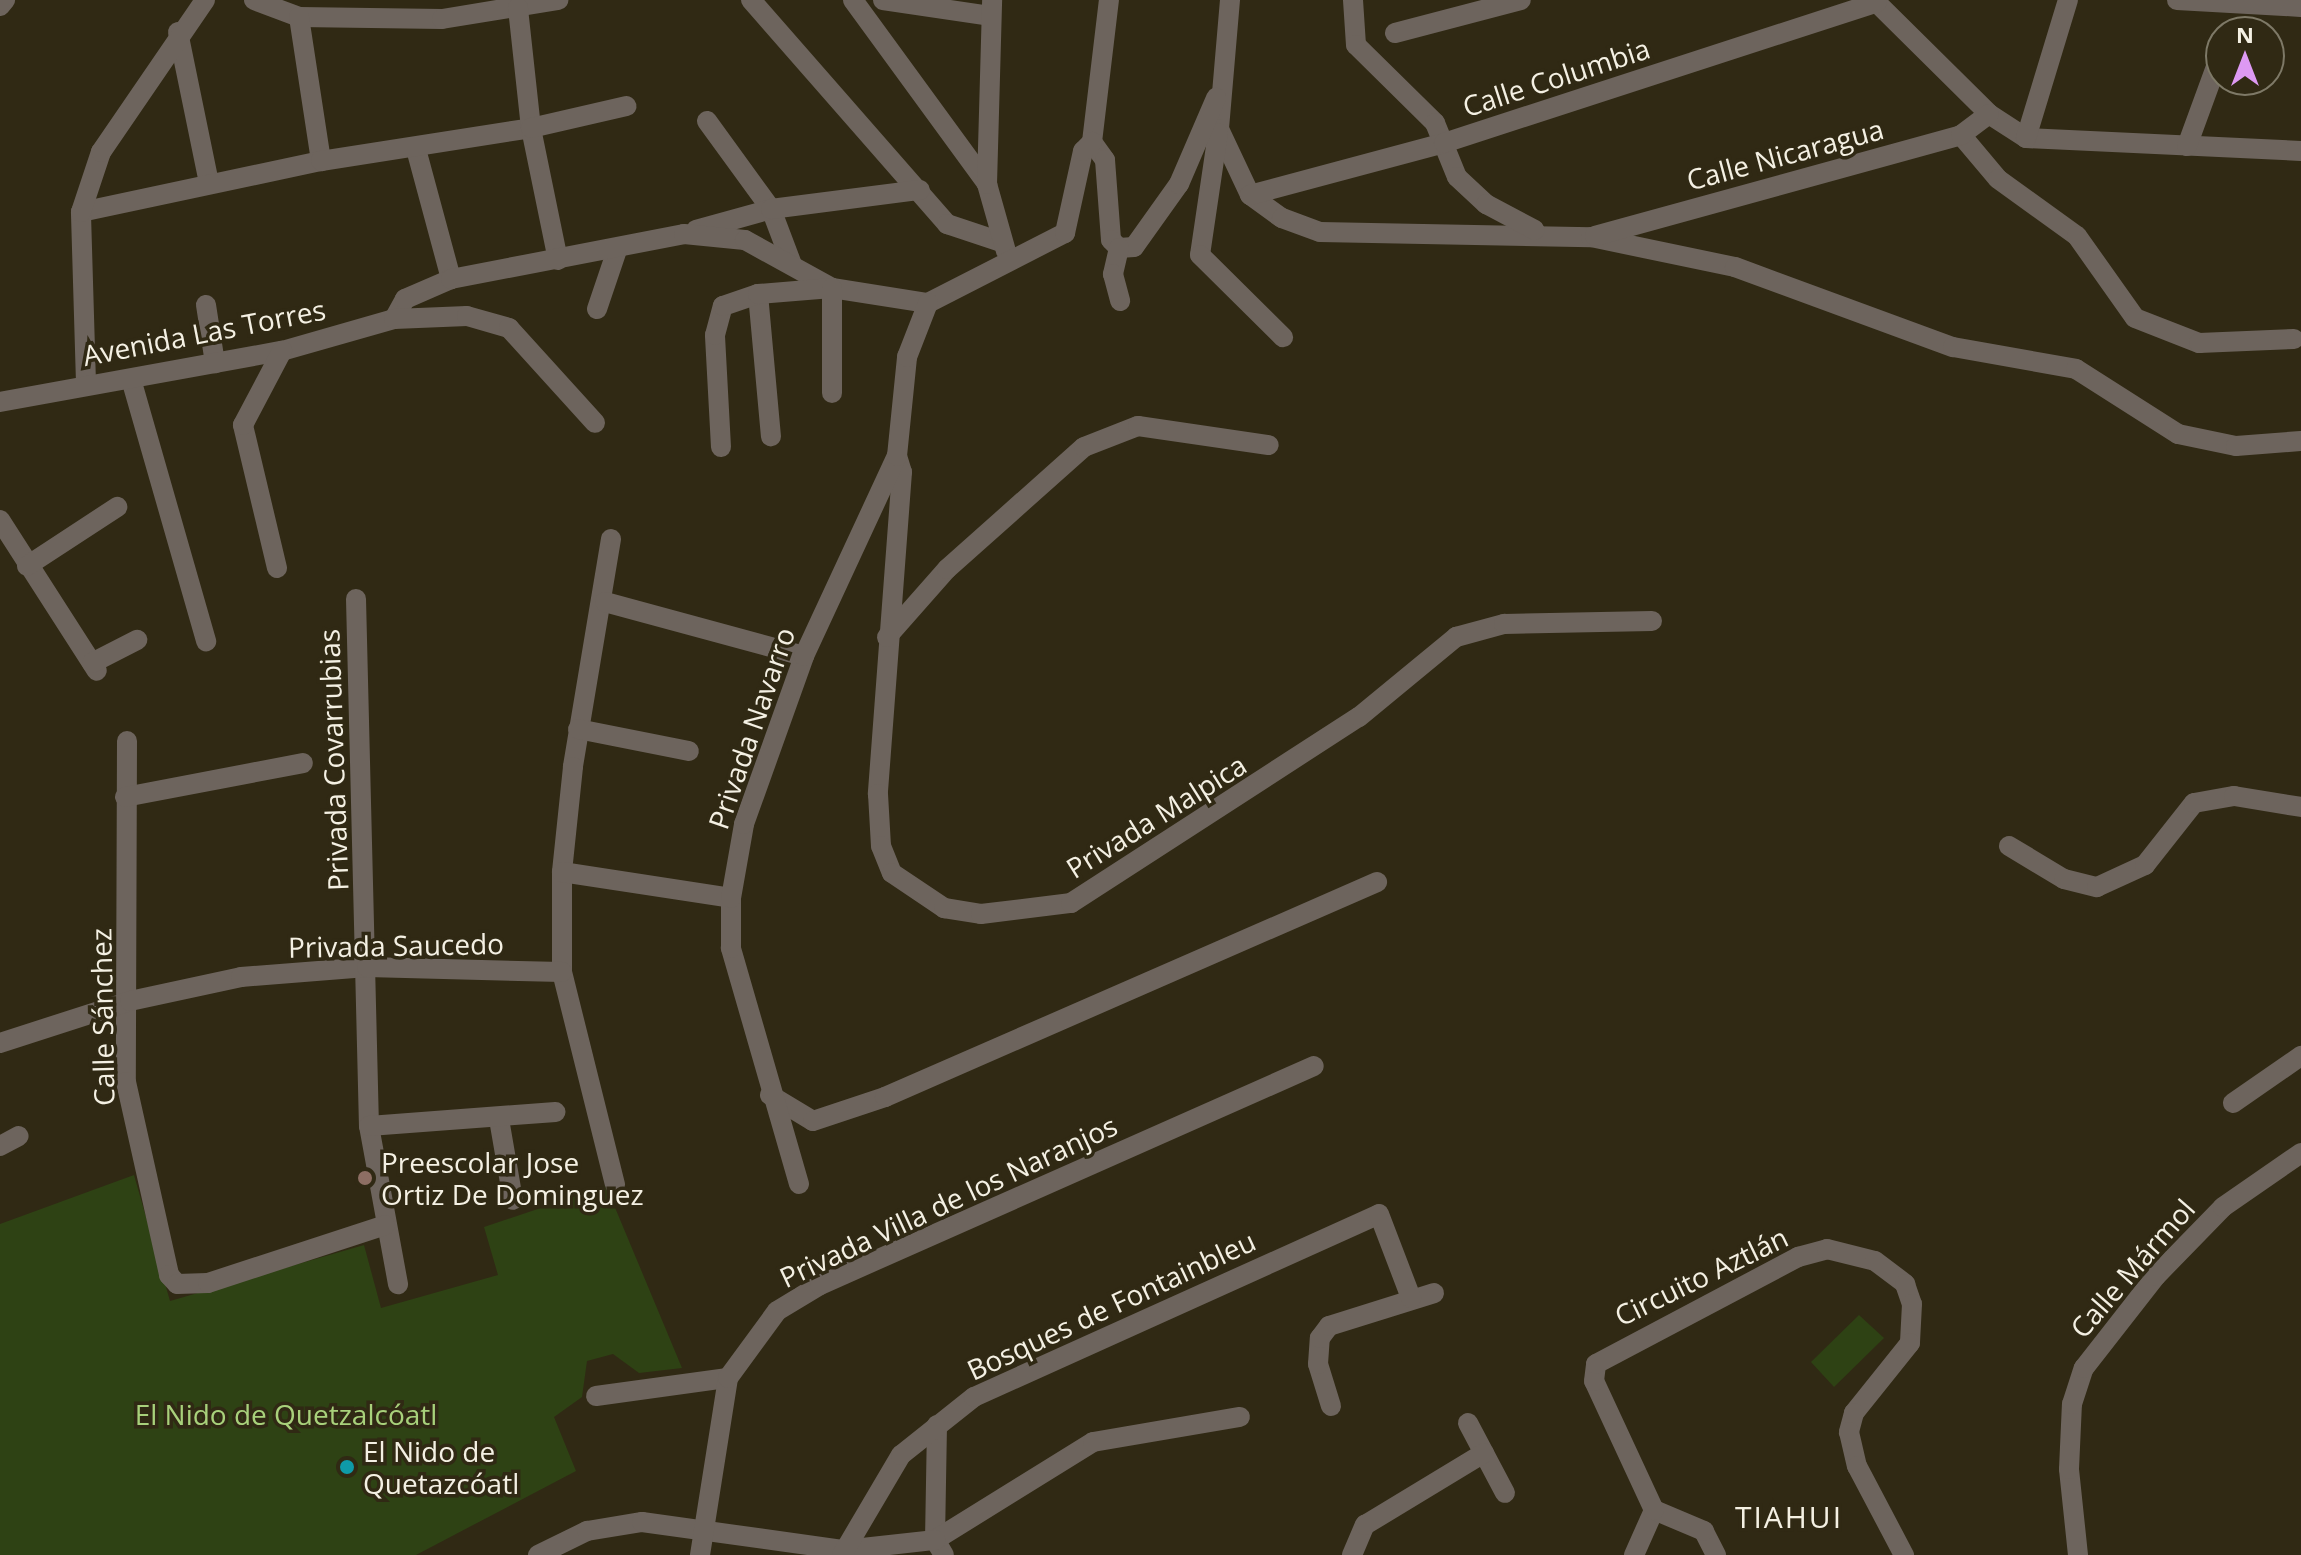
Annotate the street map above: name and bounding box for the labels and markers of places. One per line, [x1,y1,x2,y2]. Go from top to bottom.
place label: Preescolar Jose Ortiz De Dominguez [381,1145,644,1211]
marker: Preescolar Jose Ortiz De Dominguez [356,1169,374,1187]
place label: El Nido de Quetazcóatl [363,1434,519,1500]
marker: El Nido de Quetazcóatl [338,1458,356,1476]

